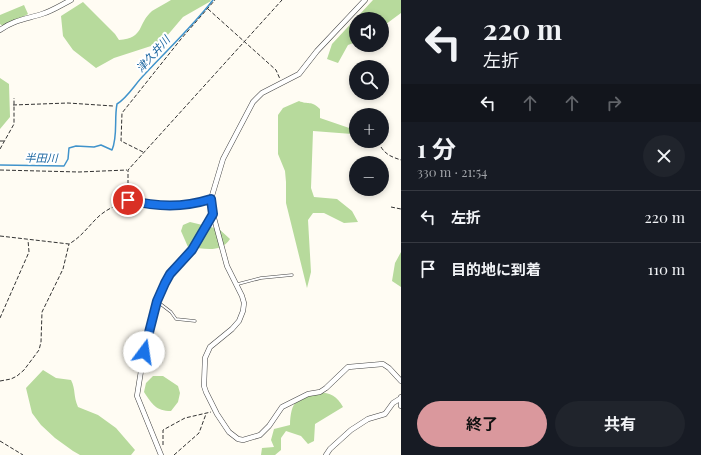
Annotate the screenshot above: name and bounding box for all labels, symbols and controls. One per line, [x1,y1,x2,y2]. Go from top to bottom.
text: 220 m [483,10,562,47]
map controls [349,12,389,196]
button: sound [349,12,389,52]
icon: left [417,16,469,68]
water label: 津久井川 [132,32,174,75]
text: 左折 [483,48,519,72]
button: search [349,60,389,100]
icon: left [477,92,499,114]
icon: ahead [519,92,541,114]
icon: ahead [561,92,583,114]
icon: right [603,92,625,114]
button: + [349,108,389,148]
text: 1 分 [417,132,456,164]
button: close [643,135,685,177]
water label: 半田川 [24,150,59,165]
button: − [349,156,389,196]
text: 330 m · 21:54 [417,163,488,180]
pin [111,183,145,217]
icon: arrive [117,189,139,211]
icon: left [417,206,439,228]
text: 左折 [451,207,481,227]
text: 220 m [645,207,685,227]
icon: arrive [417,258,439,280]
text: 目的地に到着 [451,259,541,279]
text: 110 m [648,259,685,279]
position arrow [123,331,165,373]
button: 終了 [417,401,547,447]
button: 共有 [555,401,685,447]

